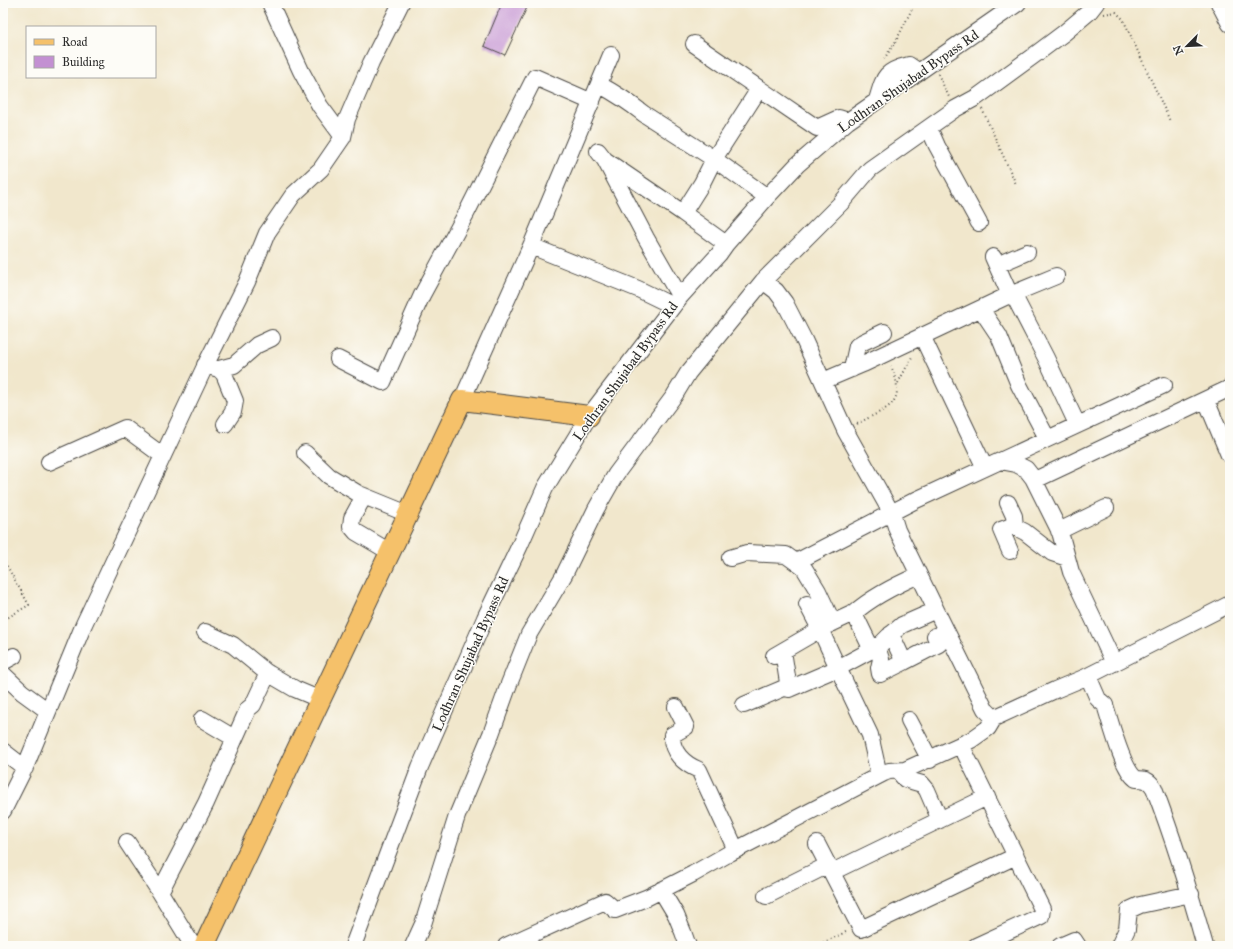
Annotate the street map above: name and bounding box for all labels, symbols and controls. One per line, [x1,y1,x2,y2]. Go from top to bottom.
legend [26,26,156,78]
street label: Lodhran Shujabad Bypass Rd [835,26,982,137]
north arrow [1167,26,1207,66]
text: Road [62,35,88,49]
text: N [1170,42,1186,57]
text: Building [62,55,105,70]
street label: Lodhran Shujabad Bypass Rd [569,298,682,444]
street label: Lodhran Shujabad Bypass Rd [429,574,512,734]

